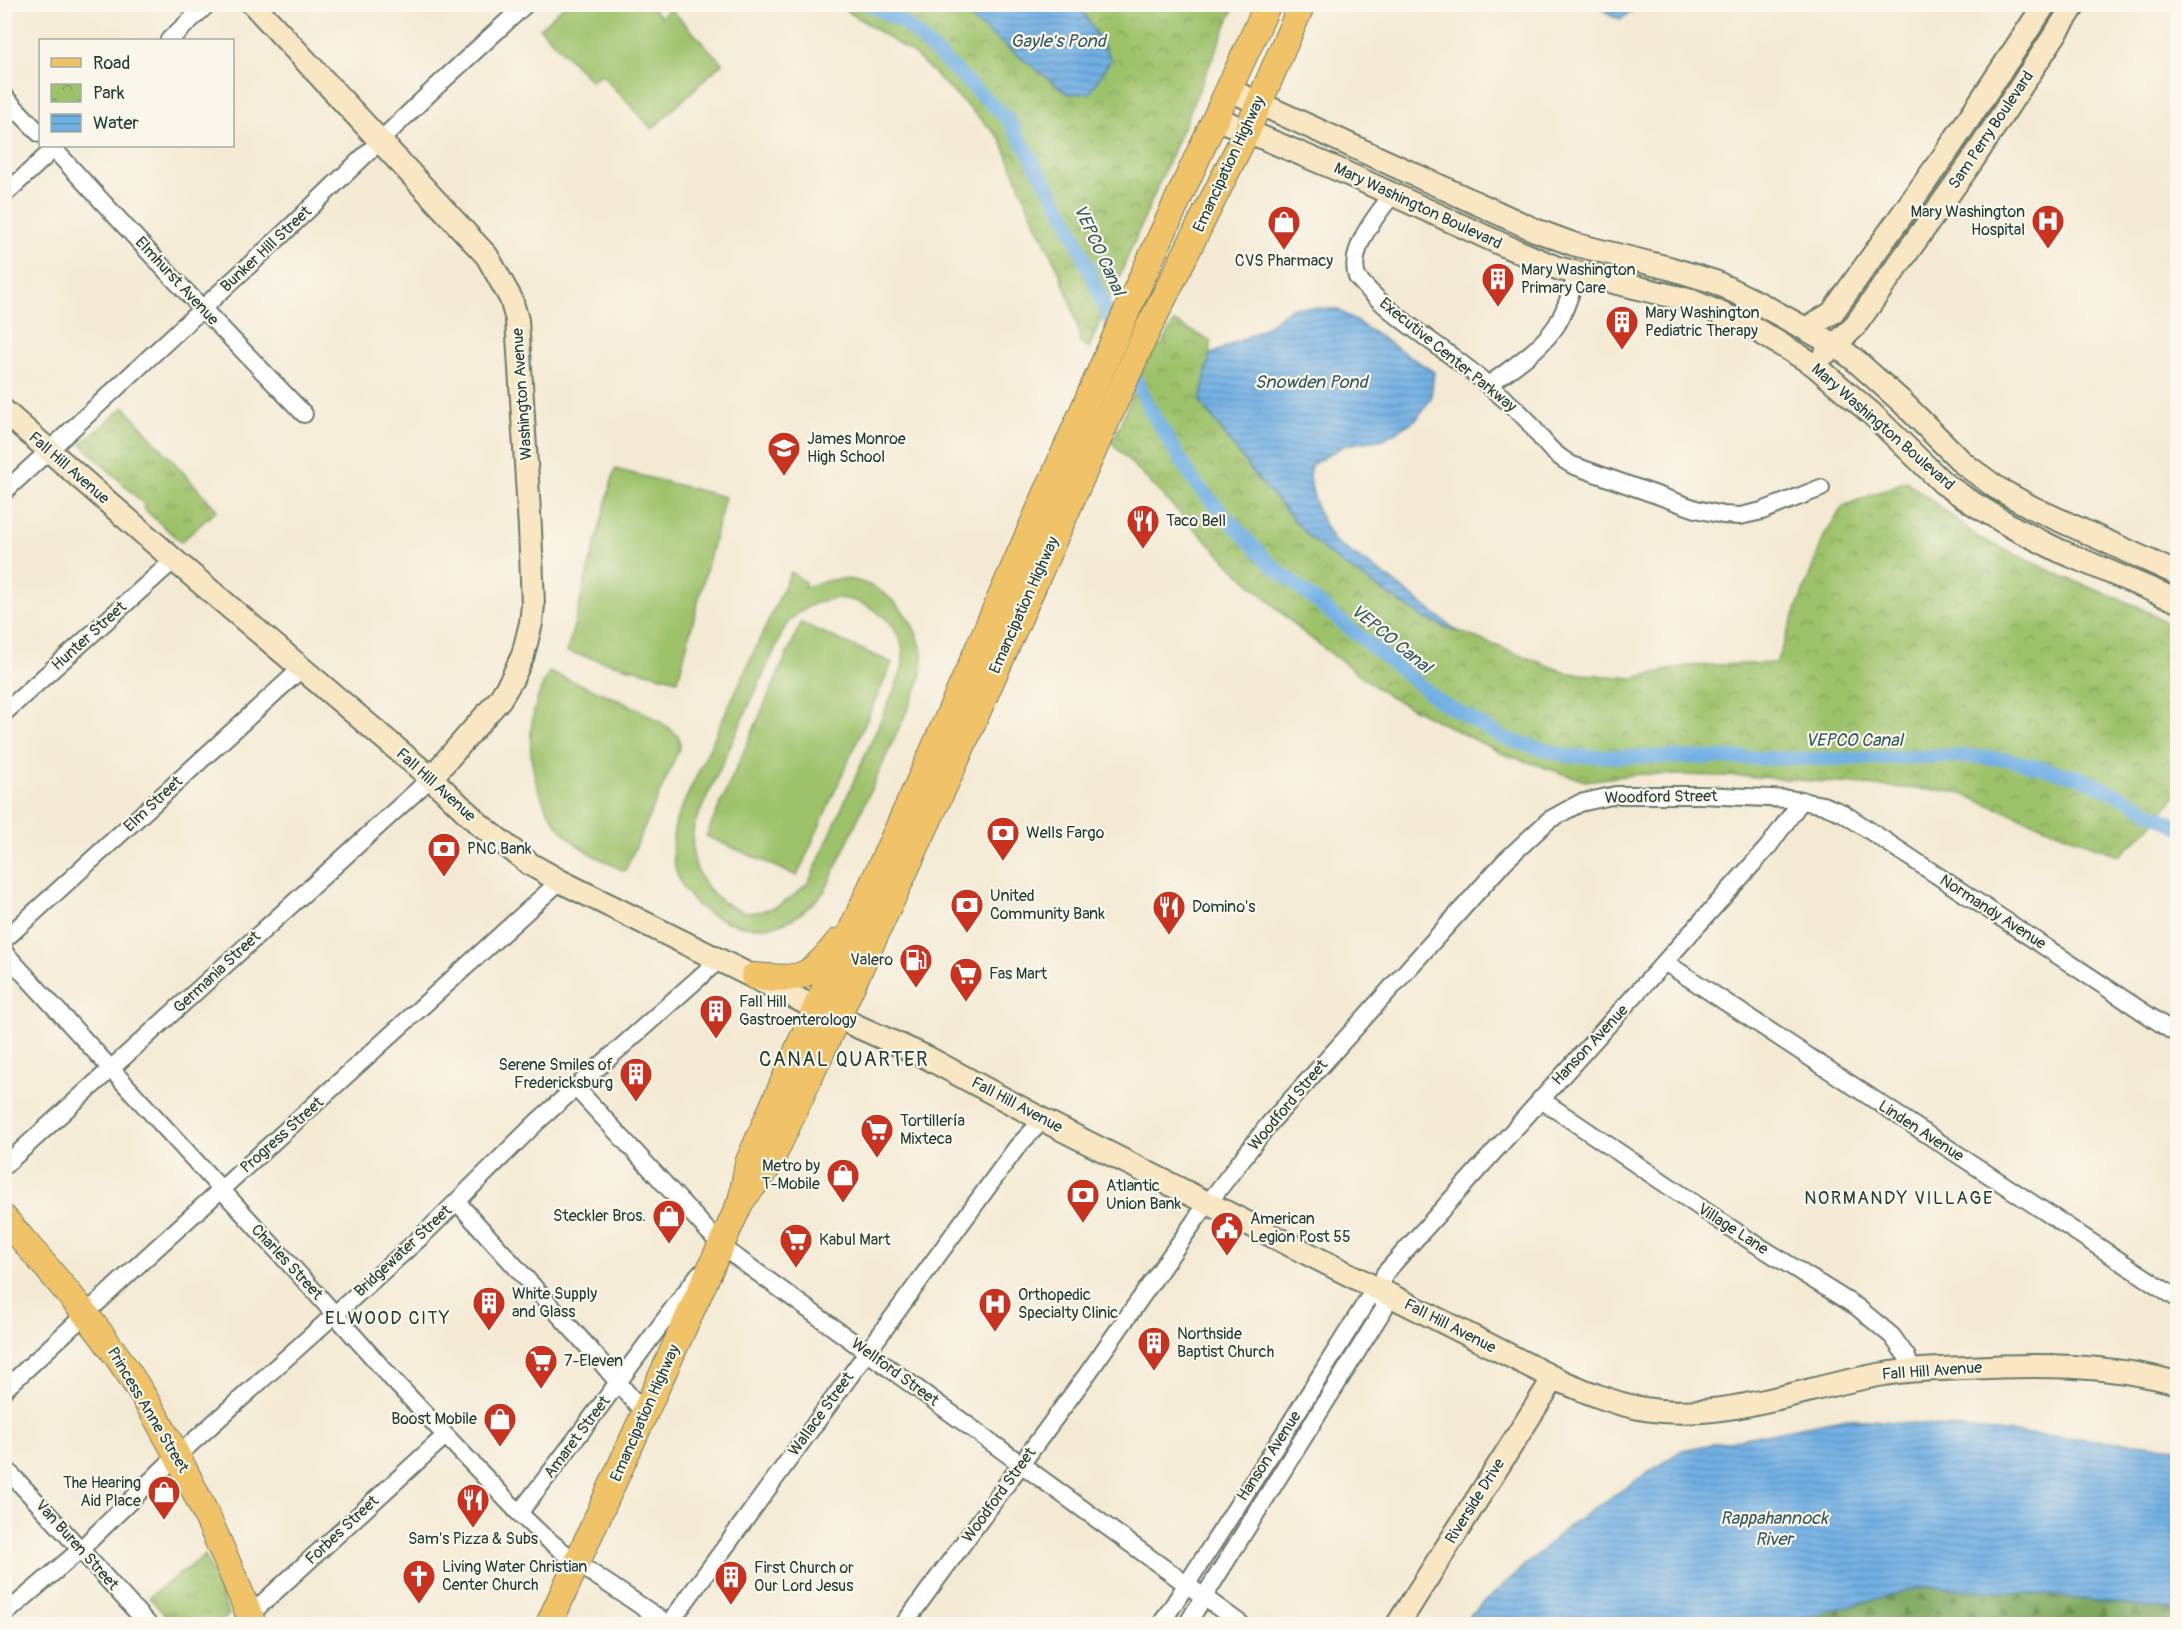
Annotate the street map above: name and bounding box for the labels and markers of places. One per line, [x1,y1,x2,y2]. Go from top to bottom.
place label: Mary Washington Hospital [1910,202,2025,240]
hospital icon: Mary Washington Hospital [2030,203,2066,250]
shop icon: CVS Pharmacy [1266,204,1302,251]
place label: CVS Pharmacy [1235,251,1333,271]
place label: Mary Washington Primary Care [1521,260,1636,298]
building icon: Mary Washington Primary Care [1480,261,1516,308]
place label: Mary Washington Pediatric Therapy [1645,303,1760,341]
building icon: Mary Washington Pediatric Therapy [1604,304,1640,351]
place label: James Monroe High School [807,429,906,467]
school or university icon: James Monroe High School [766,430,802,477]
restaurant icon: Taco Bell [1125,503,1161,550]
place label: Taco Bell [1166,511,1226,531]
bank icon: Wells Fargo [985,815,1021,862]
place label: Wells Fargo [1026,823,1105,843]
bank icon: PNC Bank [426,831,462,878]
place label: PNC Bank [467,839,532,859]
place label: United Community Bank [990,886,1105,924]
bank icon: United Community Bank [949,887,985,934]
restaurant icon: Domino's [1151,889,1187,936]
place label: Domino's [1192,897,1255,917]
fuel station icon: Valero [898,942,934,989]
place label: Valero [850,950,893,970]
supermarket icon: Fas Mart [948,956,984,1003]
place label: Fas Mart [989,964,1047,984]
place label: Fall Hill Gastroenterology [739,992,857,1030]
building icon: Fall Hill Gastroenterology [698,993,734,1040]
place label: Serene Smiles of Fredericksburg [499,1055,613,1093]
building icon: Serene Smiles of Fredericksburg [618,1056,654,1103]
place label: Tortillería Mixteca [900,1111,965,1149]
supermarket icon: Tortillería Mixteca [859,1112,895,1159]
place label: Metro by T-Mobile [762,1156,820,1194]
shop icon: Metro by T-Mobile [825,1157,861,1204]
place label: Atlantic Union Bank [1106,1176,1182,1214]
bank icon: Atlantic Union Bank [1065,1177,1101,1224]
shop icon: Steckler Bros. [651,1198,687,1245]
place label: Steckler Bros. [553,1206,646,1226]
place label: American Legion Post 55 [1250,1209,1351,1247]
public building icon: American Legion Post 55 [1209,1210,1245,1257]
supermarket icon: Kabul Mart [778,1222,814,1269]
place label: Kabul Mart [819,1230,891,1250]
place label: White Supply and Glass [512,1284,597,1322]
building icon: White Supply and Glass [471,1285,507,1332]
place label: Orthopedic Specialty Clinic [1018,1285,1118,1323]
hospital icon: Orthopedic Specialty Clinic [977,1286,1013,1333]
place label: Northside Baptist Church [1177,1324,1274,1362]
building icon: Northside Baptist Church [1136,1325,1172,1372]
supermarket icon: 7-Eleven [523,1343,559,1390]
place label: 7-Eleven [564,1351,623,1371]
shop icon: Boost Mobile [482,1401,518,1448]
place label: Boost Mobile [391,1409,477,1429]
place label: The Hearing Aid Place [63,1473,141,1511]
shop icon: The Hearing Aid Place [146,1474,182,1521]
restaurant icon: Sam's Pizza & Subs [455,1482,491,1529]
place label: Sam's Pizza & Subs [408,1529,538,1549]
place label: Living Water Christian Center Church [442,1557,587,1595]
church icon: Living Water Christian Center Church [401,1558,437,1605]
place label: First Church or Our Lord Jesus [754,1558,854,1596]
building icon: First Church or Our Lord Jesus [713,1559,749,1606]

